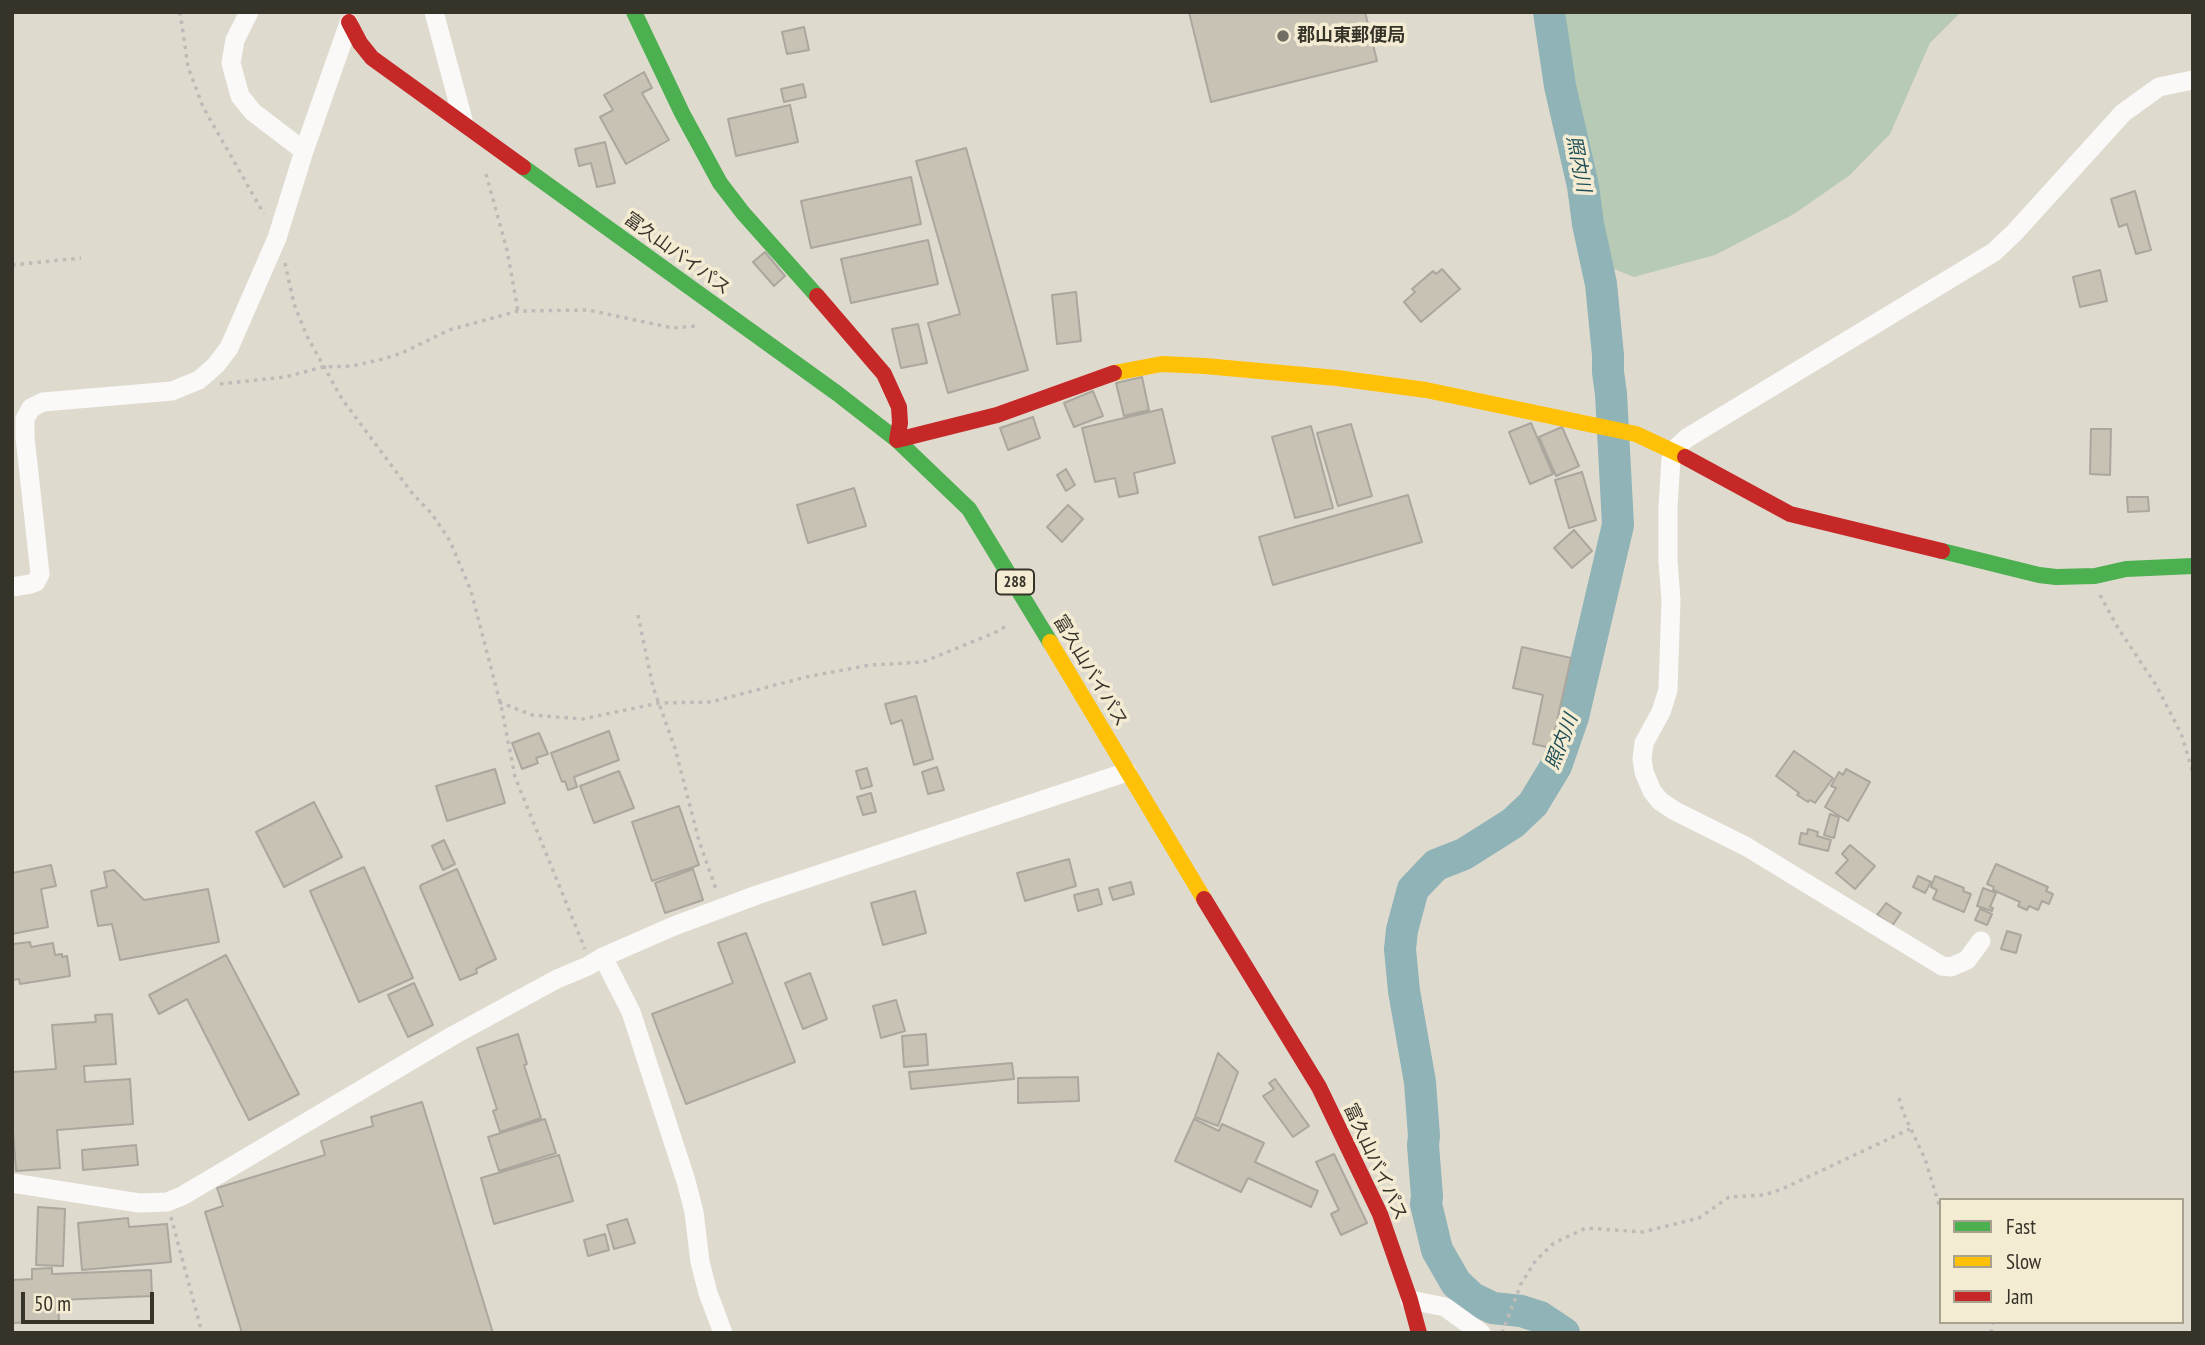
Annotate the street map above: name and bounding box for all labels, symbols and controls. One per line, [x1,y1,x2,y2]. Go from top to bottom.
place label: 郡山東郵便局 [1297,25,1405,47]
marker: 郡山東郵便局 [1275,28,1291,44]
water label: 照内川 [1561,134,1595,194]
street label: 富久山バイパス [620,208,734,300]
road number: 288 [996,569,1034,594]
street label: 富久山バイパス [1048,611,1132,731]
water label: 照内川 [1541,711,1583,773]
street label: 富久山バイパス [1339,1100,1411,1224]
legend [1939,1198,2184,1324]
text: Fast [2006,1213,2036,1240]
text: Slow [2006,1248,2041,1275]
scale bar [24,1278,158,1322]
text: Jam [2006,1283,2033,1310]
text: 50 m [34,1290,71,1317]

